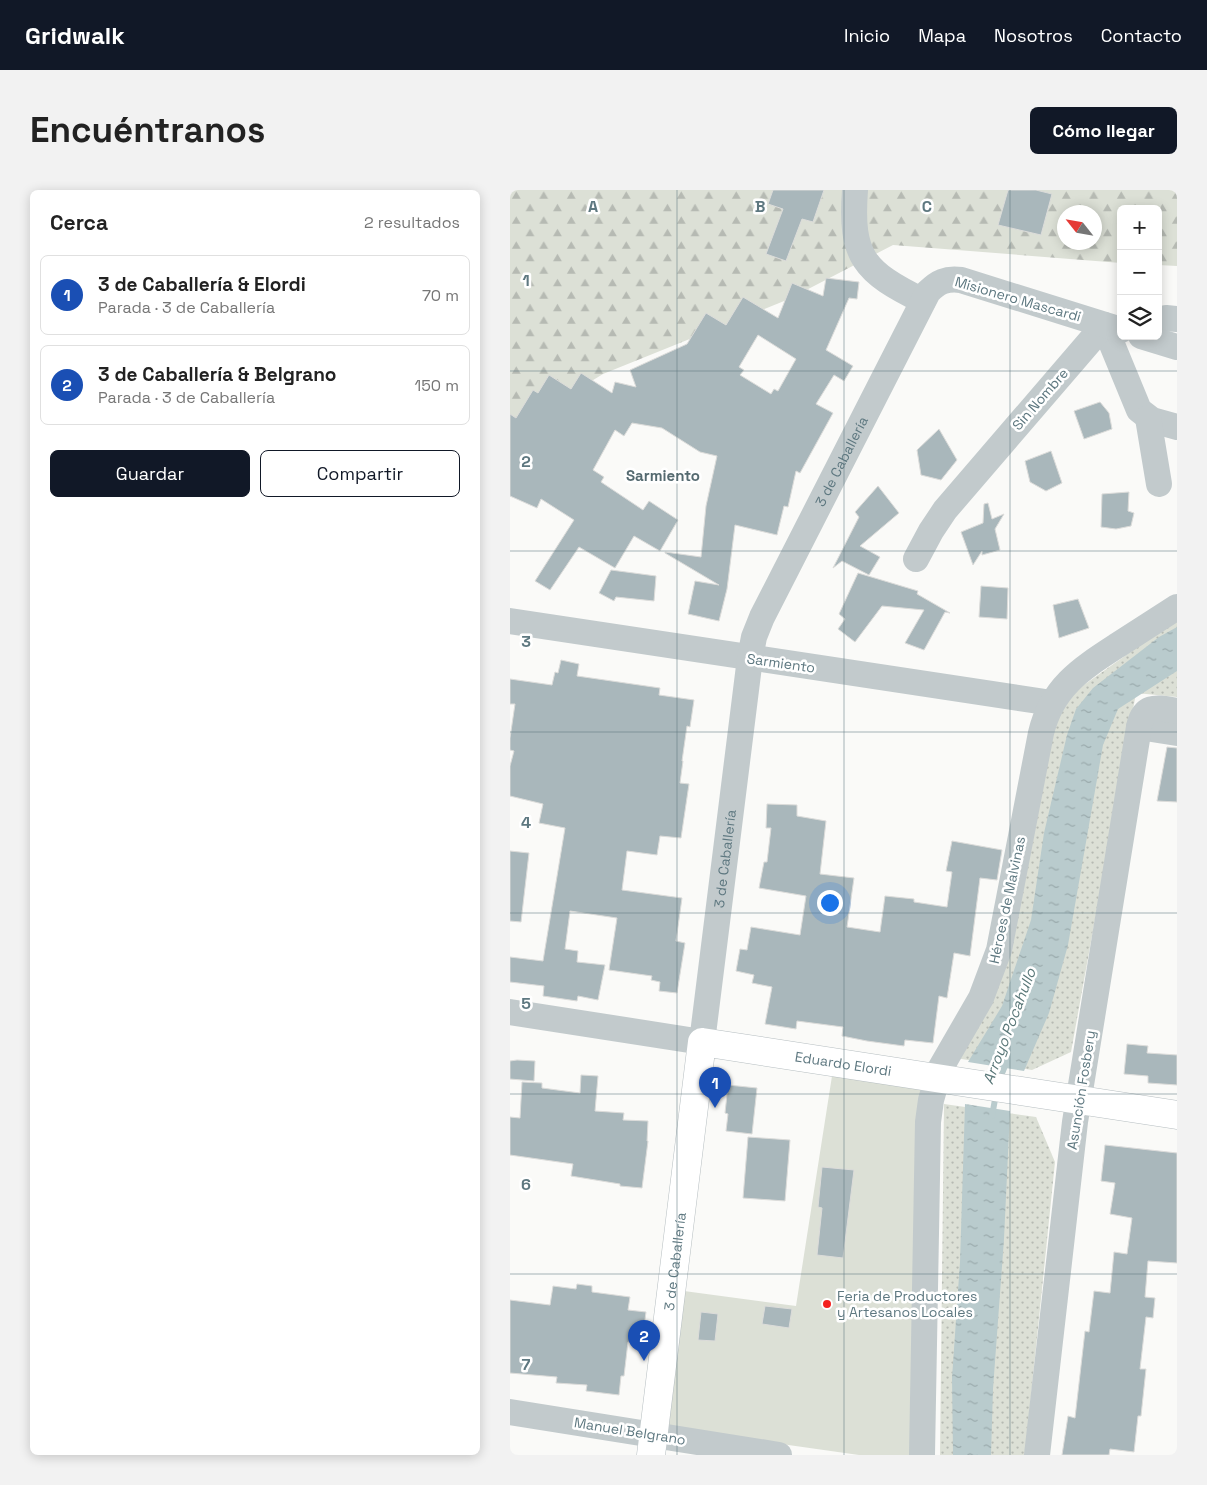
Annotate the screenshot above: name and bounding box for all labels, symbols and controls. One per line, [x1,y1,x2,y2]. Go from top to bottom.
text: Gridwalk [25,20,125,51]
text: Inicio [844,24,890,47]
text: Mapa [918,24,966,47]
text: Nosotros [994,24,1073,47]
text: Contacto [1101,24,1182,47]
button: Cómo llegar [1030,107,1177,154]
text: Encuéntranos [30,108,265,152]
text: A [588,196,598,217]
text: B [755,196,765,217]
text: C [922,196,932,217]
north arrow [1057,205,1102,250]
map controls [1117,205,1162,340]
button: + [1117,205,1162,250]
text: Cerca [50,209,108,236]
text: 2 resultados [364,212,460,233]
button: − [1117,250,1162,295]
text: 1 [522,270,530,291]
text: 3 de Caballería & Elordi [98,272,306,297]
street label: Misionero Mascardi [953,272,1083,326]
text: 1 [63,285,71,306]
text: 70 m [422,285,459,306]
button: layers [1117,295,1162,340]
text: Parada · 3 de Caballería [98,297,275,318]
text: 3 de Caballería & Belgrano [98,362,337,387]
street label: Sin Nombre [1008,364,1072,434]
text: 2 [62,375,72,396]
text: 150 m [415,375,459,396]
text: Parada · 3 de Caballería [98,387,275,408]
street label: 3 de Caballería [811,413,872,510]
button: Guardar [50,450,250,497]
button: Compartir [260,450,460,497]
text: 2 [521,451,531,472]
district label: Sarmiento [626,466,700,485]
text: 3 [521,631,531,652]
street label: Sarmiento [746,649,816,677]
street label: 3 de Caballería [710,808,740,909]
text: 4 [521,812,531,833]
street label: Héroes de Malvinas [985,835,1029,965]
your location [817,890,843,916]
water label: Arroyo Pocahullo [978,965,1040,1087]
text: 5 [521,993,531,1014]
street label: Asunción Fosbery [1063,1029,1099,1151]
street label: Eduardo Elordi [794,1047,893,1080]
pin: 1 [699,1067,731,1108]
text: 6 [521,1174,531,1195]
street label: 3 de Caballería [660,1211,690,1312]
place label: Feria de Productores y Artesanos Locales [837,1287,977,1321]
marker: Feria de Productores y Artesanos Locales [821,1298,833,1310]
pin: 2 [628,1320,660,1361]
text: 7 [522,1354,531,1375]
street label: Manuel Belgrano [573,1413,687,1449]

